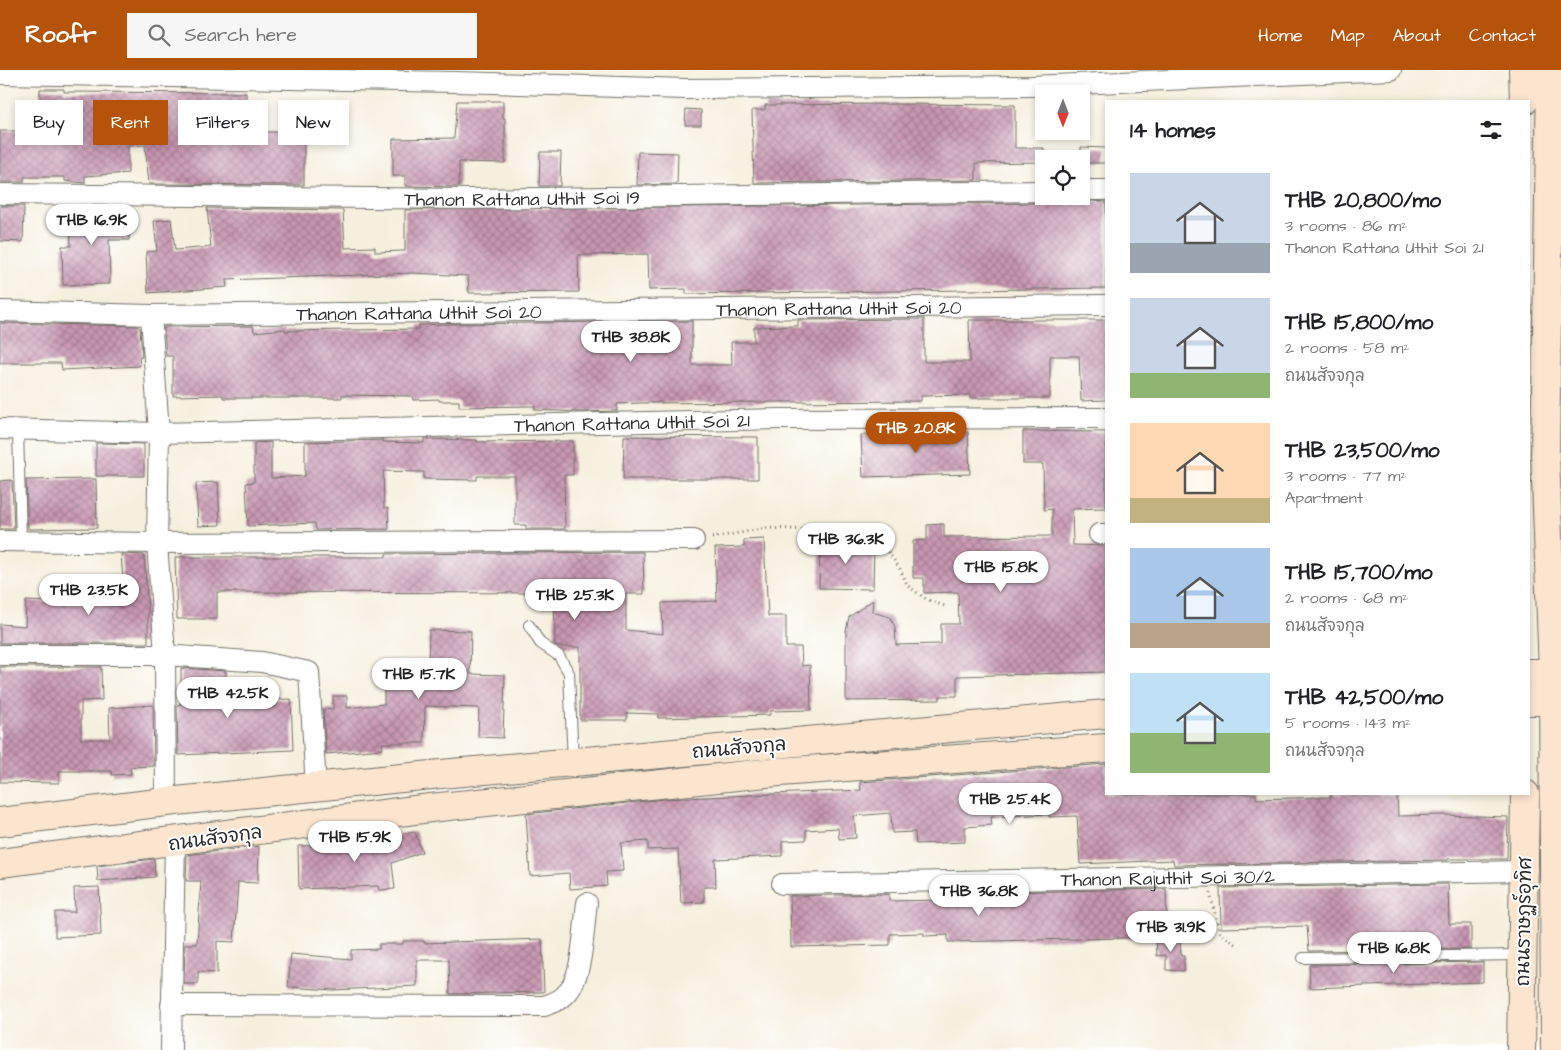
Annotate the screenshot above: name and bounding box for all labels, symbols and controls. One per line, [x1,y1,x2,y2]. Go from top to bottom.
search box [127,13,477,58]
text: Roofr [25,18,97,52]
icon: search [145,21,173,49]
text: Search here [185,22,297,49]
text: Home [1258,23,1303,48]
text: Map [1331,23,1365,48]
text: About [1393,23,1441,48]
text: Contact [1469,23,1536,48]
north arrow [1035,85,1090,140]
map controls [1035,85,1090,205]
chip: Buy [15,100,83,145]
chip: Rent [93,100,168,145]
chip: Filters [178,100,268,145]
chip: New [278,100,349,145]
text: 14 homes [1130,116,1216,145]
icon: filters [1477,116,1505,144]
button: locate [1035,150,1090,205]
street label: Thanon Rattana Uthit Soi 19 [404,185,640,214]
text: THB 20,800/mo [1285,186,1441,215]
icon: home [1170,193,1230,253]
pin: THB 16.9K [35,204,149,246]
text: THB 16.9K [57,209,127,231]
text: 3 rooms · 86 m² [1285,215,1407,237]
text: Thanon Rattana Uthit Soi 21 [1285,237,1484,259]
street label: Thanon Rattana Uthit Soi 20 [716,295,962,324]
street label: Thanon Rattana Uthit Soi 20 [296,299,542,328]
text: THB 15,800/mo [1285,308,1433,337]
icon: home [1170,318,1230,378]
pin: THB 38.8K [574,320,688,363]
text: THB 38.8K [592,326,670,348]
text: 2 rooms · 58 m² [1285,337,1410,359]
text: ถนนสัจจกุล [1285,365,1365,387]
street label: Thanon Rattana Uthit Soi 21 [514,408,751,440]
pin: THB 20.8K [859,412,973,454]
text: THB 20.8K [877,417,956,439]
text: THB 23,500/mo [1285,436,1440,465]
icon: home [1170,443,1230,503]
text: 3 rooms · 77 m² [1285,465,1406,487]
text: Apartment [1285,487,1363,509]
pin: THB 36.3K [789,522,903,565]
text: THB 36.3K [808,528,884,550]
pin: THB 15.8K [944,550,1058,593]
text: THB 15.8K [964,556,1038,578]
text: THB 15,700/mo [1285,558,1433,587]
icon: home [1170,568,1230,628]
pin: THB 23.5K [32,574,146,616]
pin: THB 25.3K [518,578,632,621]
text: THB 23.5K [50,579,128,601]
text: THB 25.3K [536,584,614,606]
text: 2 rooms · 68 m² [1285,587,1408,609]
text: ถนนสัจจกุล [1285,615,1365,637]
pin: THB 15.7K [362,658,476,700]
text: THB 15.7K [383,663,455,685]
pin: THB 42.5K [171,676,285,719]
text: THB 42.5K [188,682,268,704]
text: THB 42,500/mo [1285,683,1443,712]
icon: home [1170,693,1230,753]
text: 5 rooms · 143 m² [1285,712,1411,734]
street label: ถนนสัจจกุล [691,731,787,766]
text: ถนนสัจจกุล [1285,740,1365,762]
pin: THB 25.4K [953,782,1067,825]
text: THB 25.4K [970,788,1050,810]
street label: ถนนสัจจกุล [167,819,264,858]
pin: THB 15.9K [298,820,412,863]
text: THB 15.9K [319,826,391,848]
street label: ถนนราษฏร์อุทิศ [1510,855,1539,987]
street label: Thanon Rajuthit Soi 30/2 [1061,863,1276,894]
pin: THB 36.8K [922,874,1036,917]
text: THB 36.8K [940,880,1018,902]
pin: THB 31.9K [1114,910,1228,953]
text: THB 31.9K [1137,916,1205,938]
pin: THB 16.8K [1337,932,1451,974]
text: THB 16.8K [1358,937,1430,959]

